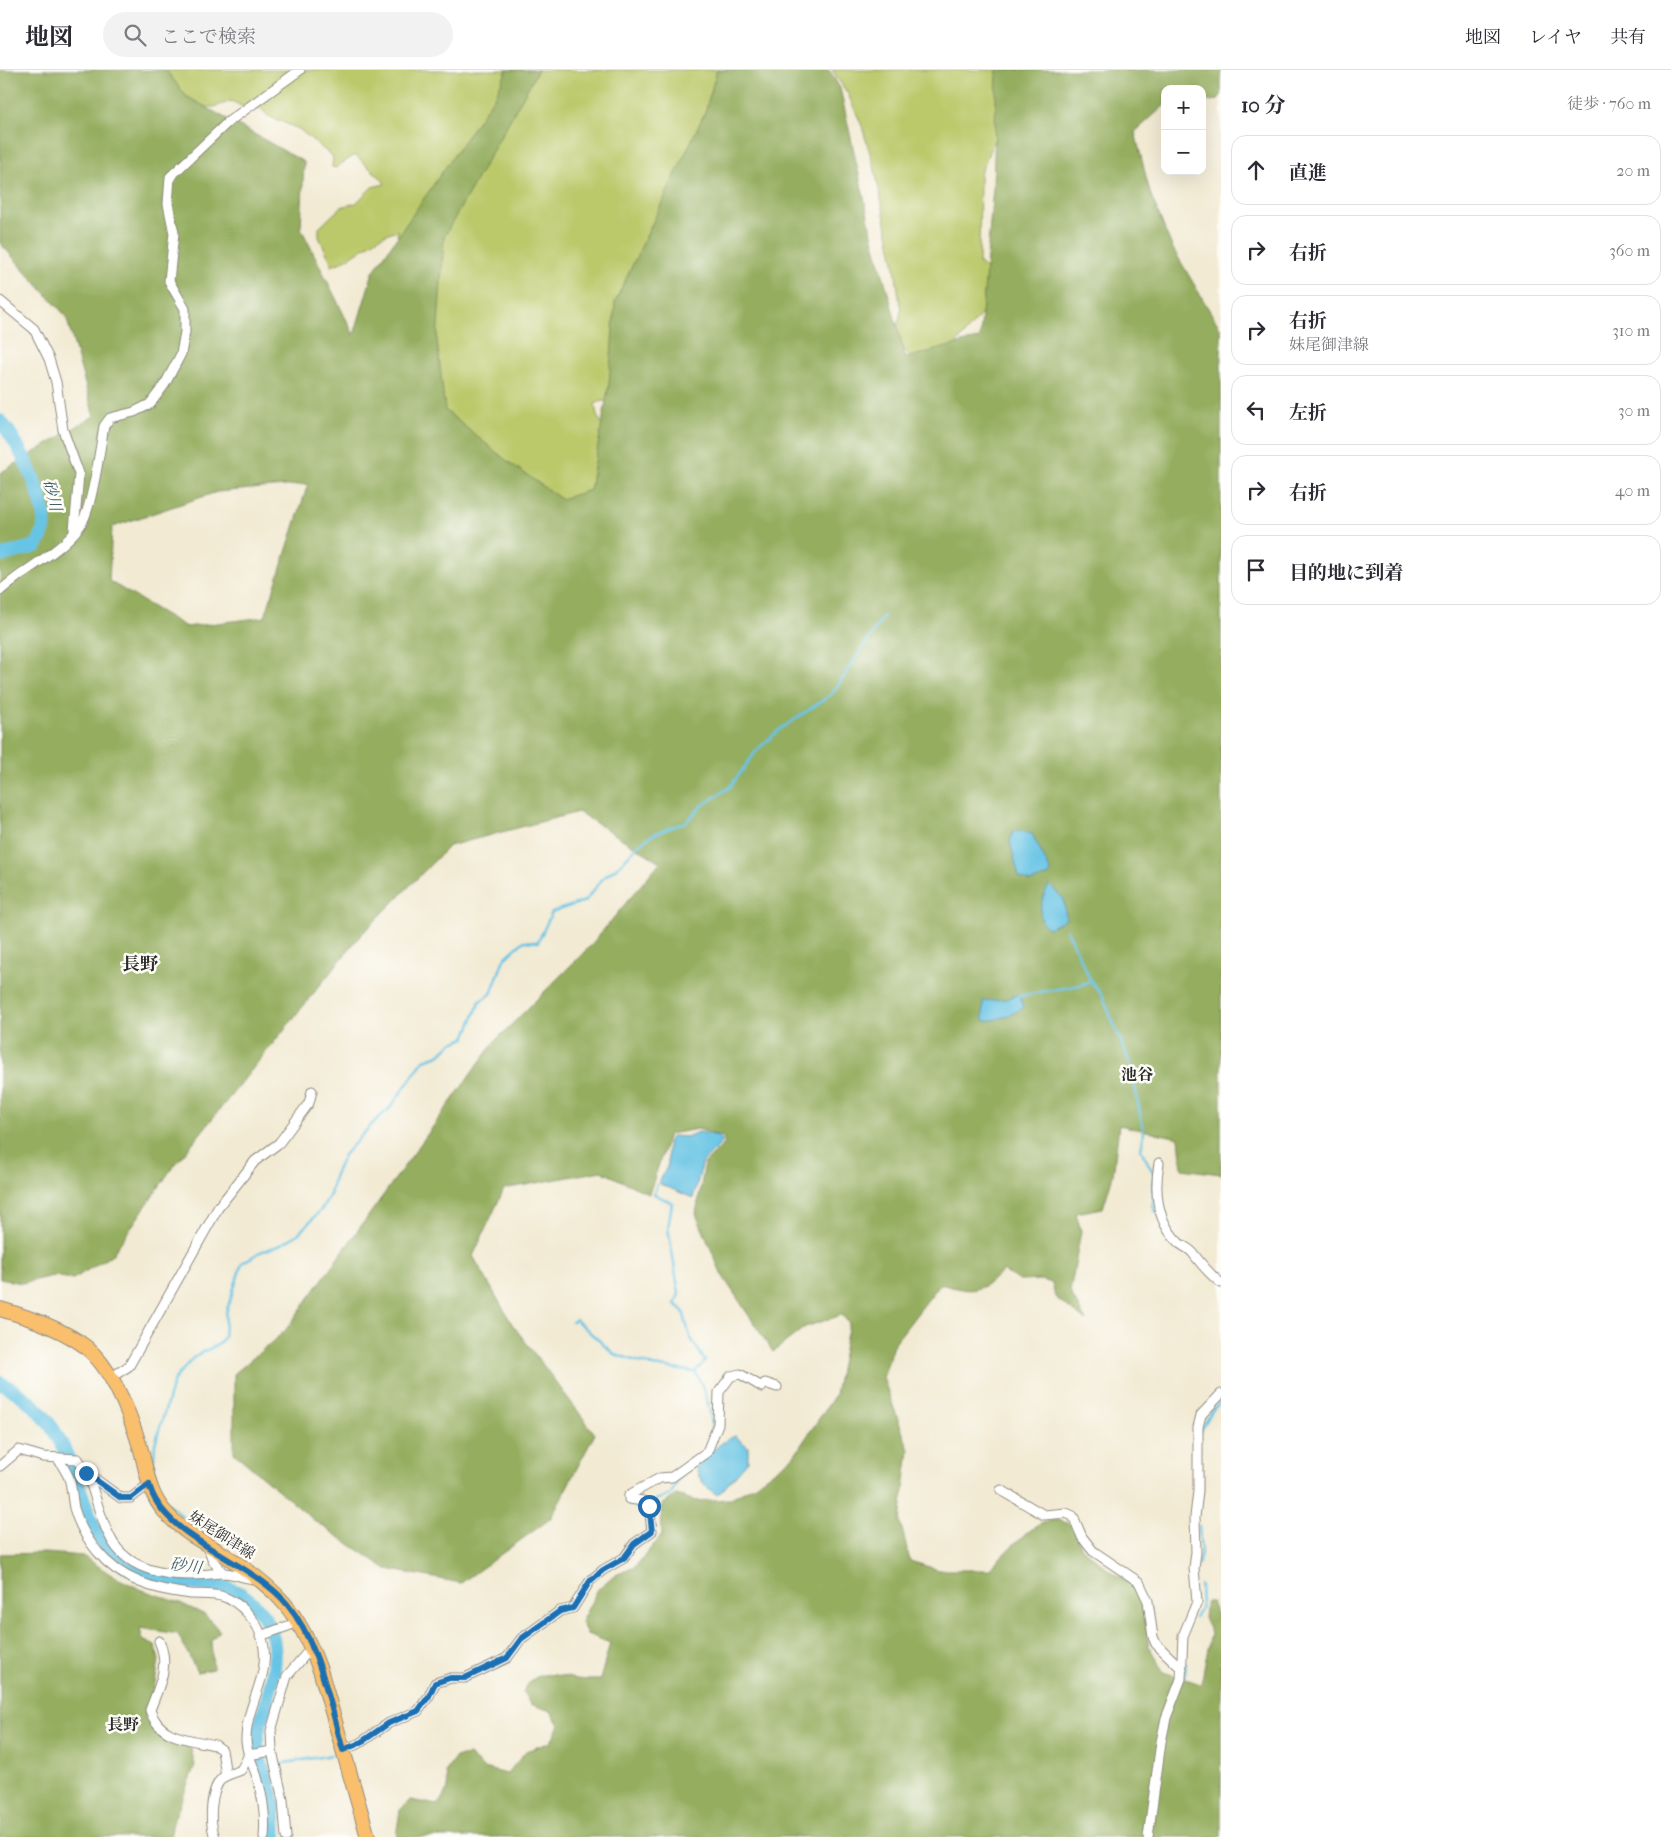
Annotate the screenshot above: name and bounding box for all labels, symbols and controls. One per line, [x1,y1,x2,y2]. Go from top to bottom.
search box [103,12,453,57]
icon: search [121,21,149,49]
text: 地図 [25,23,73,51]
text: ここで検索 [161,26,256,48]
text: 地図 [1465,27,1501,48]
text: レイヤ [1529,27,1582,48]
text: 共有 [1610,27,1646,48]
map controls [1161,85,1206,175]
button: + [1161,85,1206,130]
text: 10 分 [1241,93,1285,117]
text: 徒歩 · 760 m [1567,94,1651,113]
button: − [1161,130,1206,175]
icon: ahead [1242,156,1270,184]
text: 20 m [1616,161,1650,180]
text: 直進 [1289,162,1327,184]
icon: right [1242,236,1270,264]
text: 360 m [1609,241,1650,260]
text: 右折 [1289,242,1327,264]
text: 右折 [1289,310,1327,332]
icon: right [1242,316,1270,344]
text: 310 m [1612,321,1650,340]
text: 妹尾御津線 [1289,335,1369,354]
icon: left [1242,396,1270,424]
text: 30 m [1618,401,1650,420]
text: 左折 [1289,402,1327,424]
icon: right [1242,476,1270,504]
water label: 砂川 [39,477,66,515]
text: 40 m [1615,481,1650,500]
text: 右折 [1289,482,1327,504]
icon: arrive [1242,556,1270,584]
text: 目的地に到着 [1289,562,1403,584]
district label: 長野 [122,954,159,975]
district label: 池谷 [1121,1065,1153,1084]
route end [75,1462,98,1485]
route start [638,1495,661,1518]
street label: 妹尾御津線 [186,1507,258,1563]
water label: 砂川 [169,1554,205,1577]
district label: 長野 [107,1715,139,1734]

